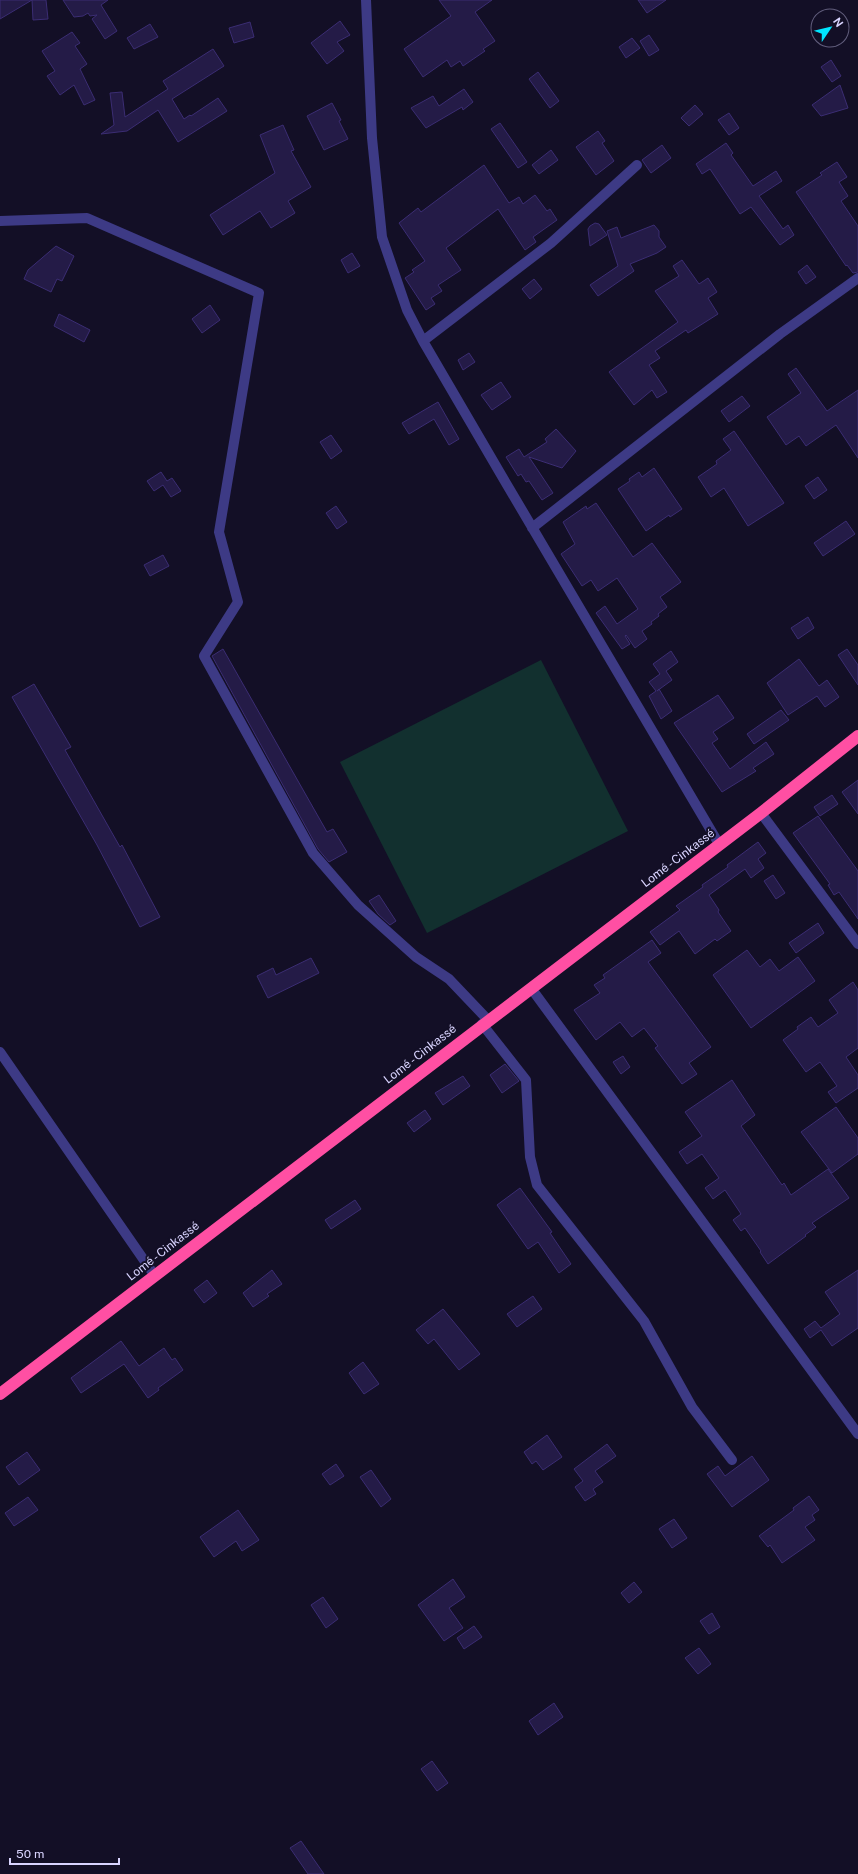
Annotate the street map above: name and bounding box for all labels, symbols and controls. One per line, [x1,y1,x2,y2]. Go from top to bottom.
north arrow [810,8,850,48]
text: N [831,15,846,29]
street label: Lomé - Cinkassé [639,826,717,890]
street label: Lomé - Cinkassé [381,1021,459,1087]
street label: Lomé - Cinkassé [124,1218,202,1284]
scale bar [10,1840,119,1866]
text: 50 m [16,1847,44,1861]

